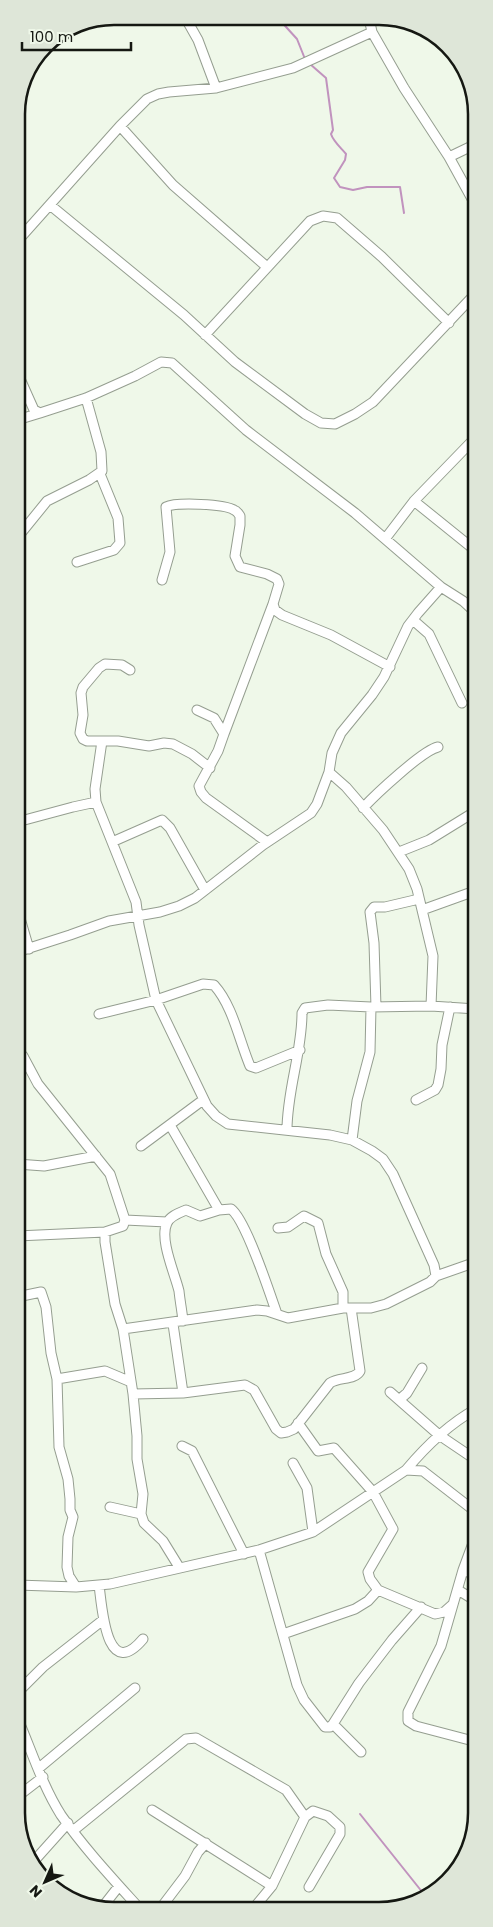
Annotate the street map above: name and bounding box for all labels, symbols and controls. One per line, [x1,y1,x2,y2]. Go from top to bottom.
scale bar [22,20,131,52]
text: 100 m [30,26,73,47]
north arrow [20,1857,70,1907]
text: N [25,1880,47,1902]

